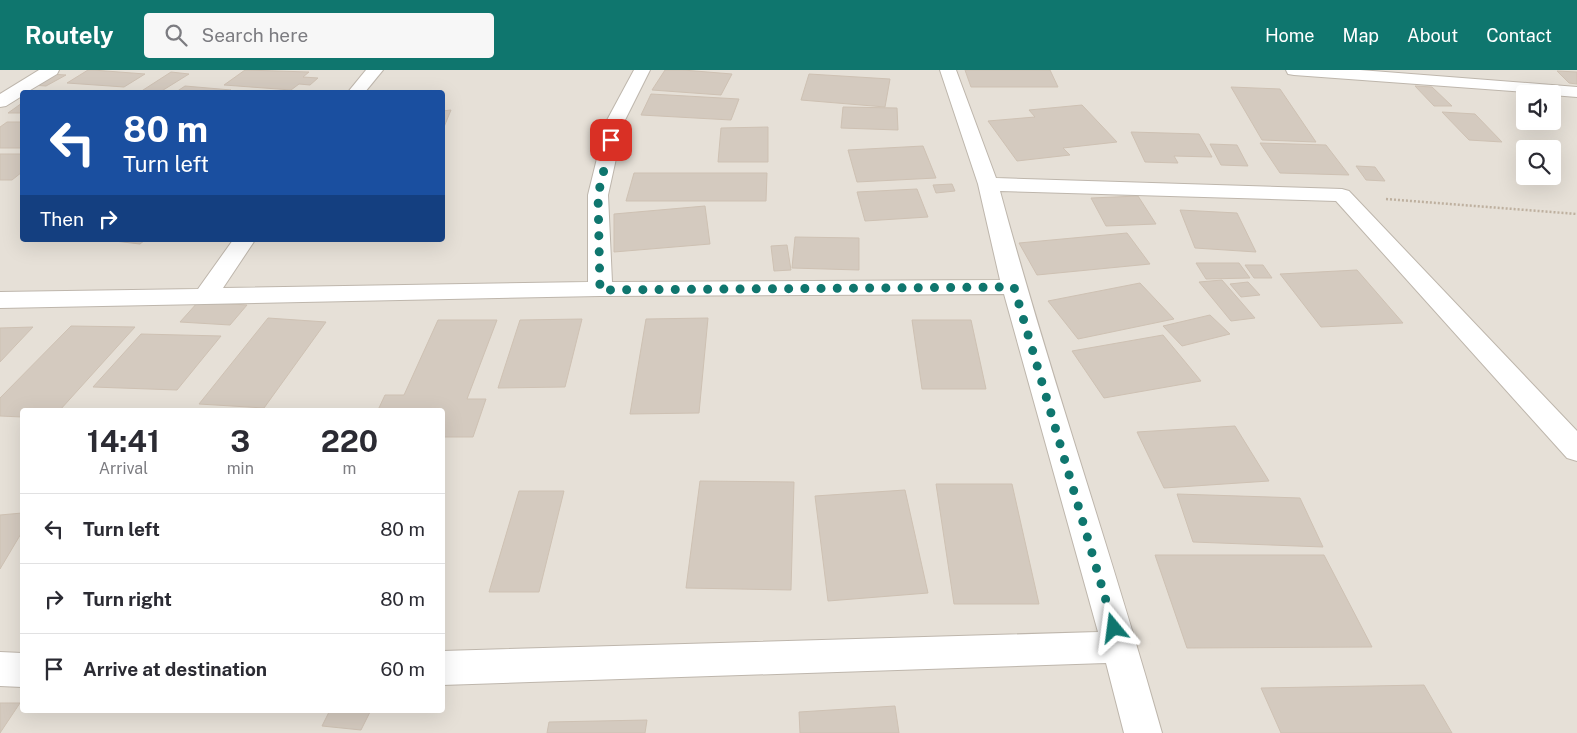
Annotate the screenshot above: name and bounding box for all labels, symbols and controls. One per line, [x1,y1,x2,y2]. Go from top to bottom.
search box [144,13,494,58]
text: Routely [25,21,114,49]
icon: search [162,21,190,49]
text: Search here [202,24,308,46]
text: Home [1265,25,1315,46]
text: Map [1343,25,1379,46]
text: About [1407,25,1458,46]
text: Contact [1486,25,1552,46]
map controls [1516,85,1561,185]
button: sound [1516,85,1561,130]
text: 80 m [123,109,208,150]
icon: left [40,110,105,175]
pin [590,119,632,161]
icon: arrive [597,126,625,154]
button: search [1516,140,1561,185]
text: Turn left [123,151,209,177]
icon: right [94,205,122,233]
text: Then [40,208,84,230]
text: 14:41 [87,423,160,459]
text: 3 [230,423,250,459]
text: 220 [321,423,378,459]
text: Arrival [99,459,148,478]
text: min [227,459,254,478]
text: m [343,459,356,478]
icon: left [40,515,68,543]
text: Turn left [83,518,160,540]
text: 80 m [380,518,425,540]
icon: right [40,585,68,613]
text: Turn right [83,588,172,610]
text: 80 m [380,588,425,610]
position arrow [1087,601,1139,653]
icon: arrive [40,655,68,683]
text: Arrive at destination [83,658,267,680]
text: 60 m [381,658,425,680]

